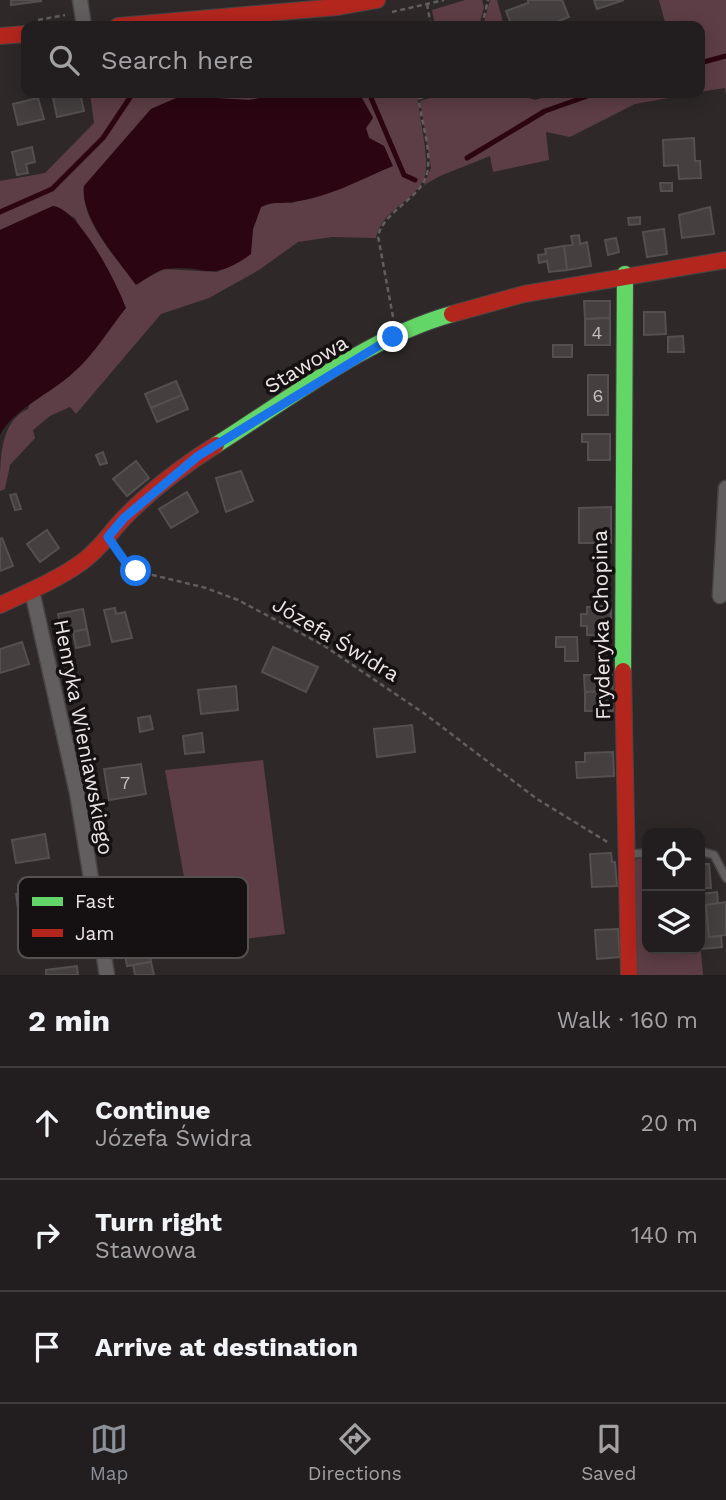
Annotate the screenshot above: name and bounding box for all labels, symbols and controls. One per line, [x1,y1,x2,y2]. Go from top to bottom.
search box [21,21,705,98]
icon: search [45,41,83,79]
text: Search here [101,45,253,75]
route end [377,321,408,352]
house number: 4 [592,322,603,343]
street label: Stawowa [260,329,352,399]
house number: 6 [593,385,603,406]
street label: Fryderyka Chopina [587,530,615,720]
route start [120,555,151,586]
street label: Józefa Świdra [268,591,404,687]
street label: Henryka Wieniawskiego [49,617,119,857]
house number: 7 [120,772,130,793]
map controls [642,828,705,954]
button: locate [642,828,705,891]
legend [18,877,248,958]
text: Fast [75,890,114,913]
button: layers [642,891,705,954]
text: Jam [75,922,114,945]
text: 2 min [28,1003,110,1038]
text: Walk · 160 m [557,1007,698,1034]
text: Continue [95,1095,211,1125]
icon: ahead [28,1104,66,1142]
text: 20 m [641,1110,698,1137]
text: Józefa Świdra [95,1125,252,1152]
text: Turn right [95,1207,222,1237]
icon: right [28,1216,66,1254]
text: 140 m [631,1222,698,1249]
text: Stawowa [95,1237,196,1264]
icon: arrive [28,1328,66,1366]
text: Arrive at destination [95,1332,358,1362]
tab: Map [90,1420,128,1485]
tab: Directions [308,1420,402,1485]
tab: Saved [581,1420,636,1485]

